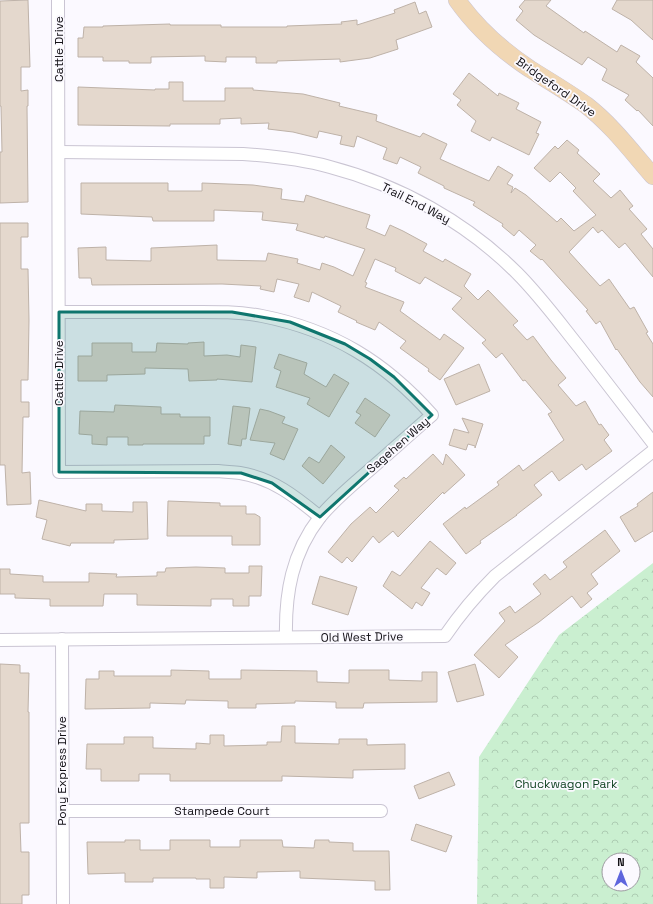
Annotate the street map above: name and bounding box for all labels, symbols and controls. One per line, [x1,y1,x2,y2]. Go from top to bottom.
street label: Cattle Drive [51,16,67,82]
street label: Bridgeford Drive [513,53,599,121]
street label: Trail End Way [379,179,453,227]
street label: Cattle Drive [51,340,67,406]
street label: Sagehen Way [363,413,433,477]
street label: Old West Drive [321,628,403,646]
street label: Pony Express Drive [54,716,70,826]
park label: Chuckwagon Park [515,776,618,792]
street label: Stampede Court [174,803,270,819]
north arrow [601,852,641,892]
text: N [617,855,625,869]

